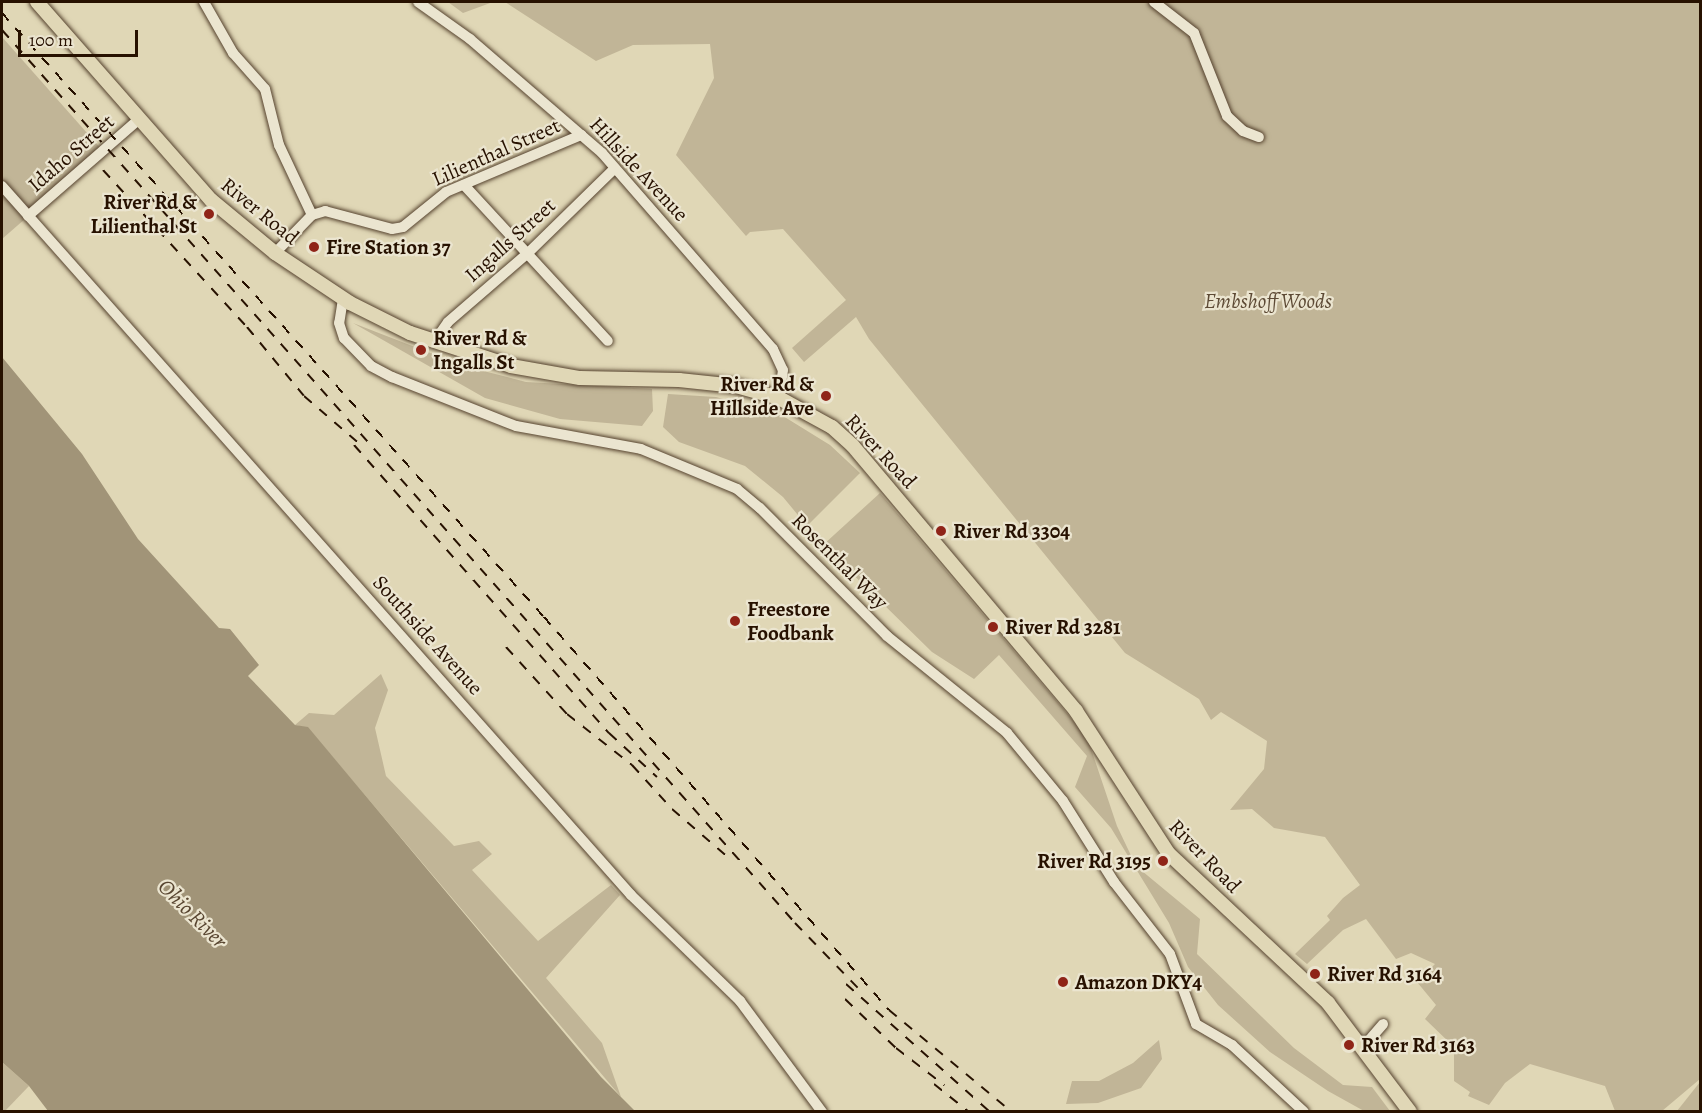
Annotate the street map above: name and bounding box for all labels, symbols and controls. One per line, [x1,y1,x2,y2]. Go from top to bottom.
scale bar [21,18,141,56]
text: 100 m [29,28,73,52]
street label: Idaho Street [23,109,119,197]
street label: Hillside Avenue [584,112,694,226]
street label: Lilienthal Street [428,113,564,191]
street label: River Road [216,172,304,250]
place label: River Rd & Lilienthal St [91,189,197,239]
street label: Ingalls Street [459,193,561,287]
marker: River Rd & Lilienthal St [202,207,216,221]
place label: Fire Station 37 [326,234,450,260]
marker: Fire Station 37 [307,240,321,254]
park label: Embshoff Woods [1204,288,1332,314]
place label: River Rd & Ingalls St [433,325,527,375]
marker: River Rd & Ingalls St [414,343,428,357]
place label: River Rd & Hillside Ave [710,371,814,421]
marker: River Rd & Hillside Ave [819,389,833,403]
street label: River Road [840,408,922,494]
street label: Rosenthal Way [787,508,893,614]
place label: River Rd 3304 [953,518,1070,544]
marker: River Rd 3304 [934,524,948,538]
street label: Southside Avenue [368,570,488,700]
place label: Freestore Foodbank [747,596,834,646]
marker: Freestore Foodbank [728,614,742,628]
place label: River Rd 3281 [1005,614,1121,640]
marker: River Rd 3281 [986,620,1000,634]
street label: River Road [1164,814,1246,898]
place label: River Rd 3195 [1037,848,1151,874]
marker: River Rd 3195 [1156,854,1170,868]
water label: Ohio River [152,874,232,954]
place label: River Rd 3164 [1327,961,1442,987]
marker: River Rd 3164 [1308,967,1322,981]
place label: Amazon DKY4 [1075,969,1202,995]
marker: Amazon DKY4 [1056,975,1070,989]
place label: River Rd 3163 [1361,1032,1475,1058]
marker: River Rd 3163 [1342,1038,1356,1052]

